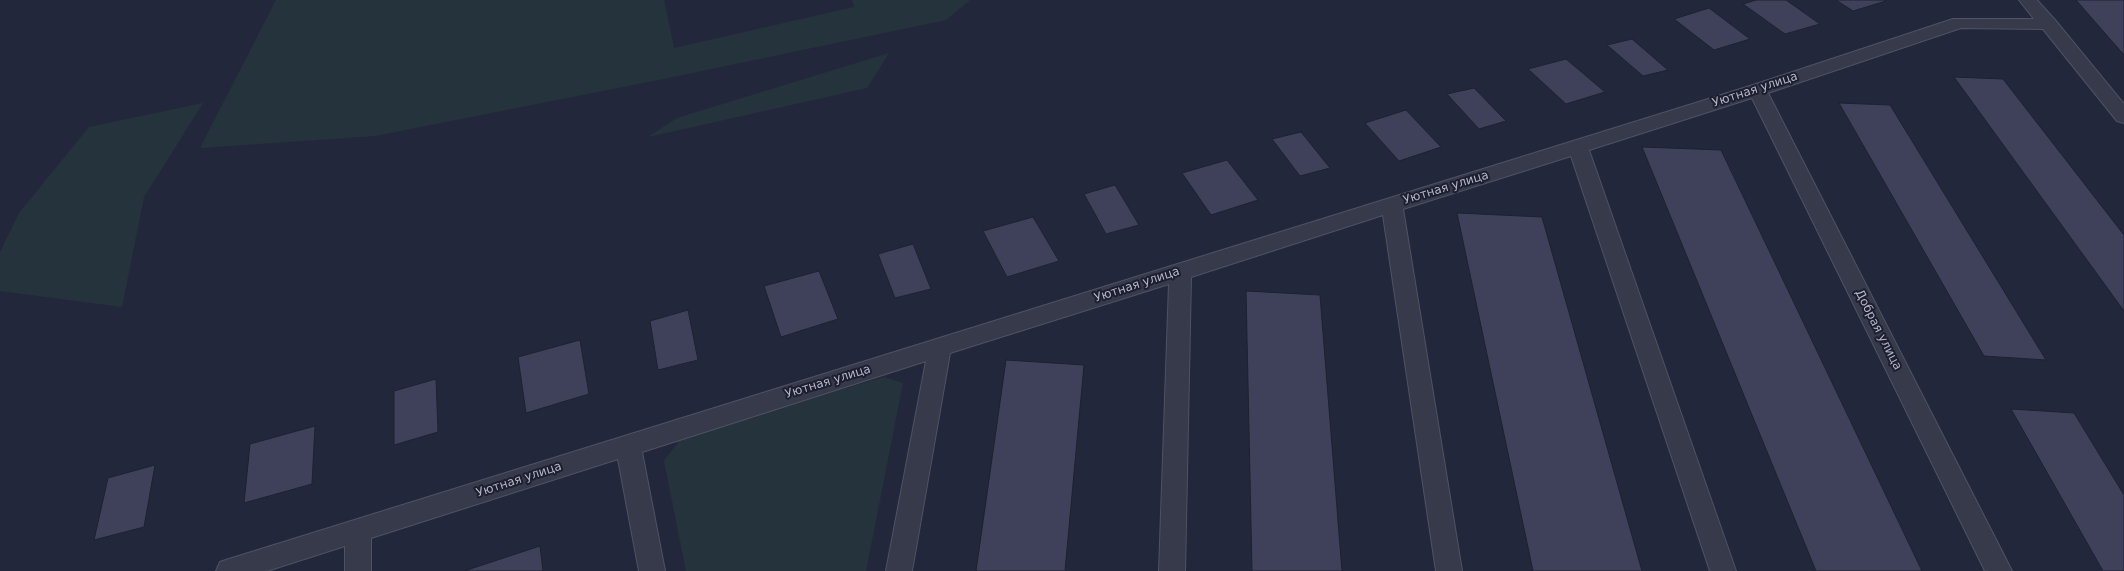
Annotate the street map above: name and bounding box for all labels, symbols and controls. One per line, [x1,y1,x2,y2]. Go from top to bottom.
street label: Уютная улица [1711,69,1799,111]
street label: Уютная улица [1401,168,1491,208]
street label: Уютная улица [1093,264,1181,306]
street label: Добрая улица [1852,287,1904,373]
street label: Уютная улица [783,362,873,402]
street label: Уютная улица [475,459,563,501]

